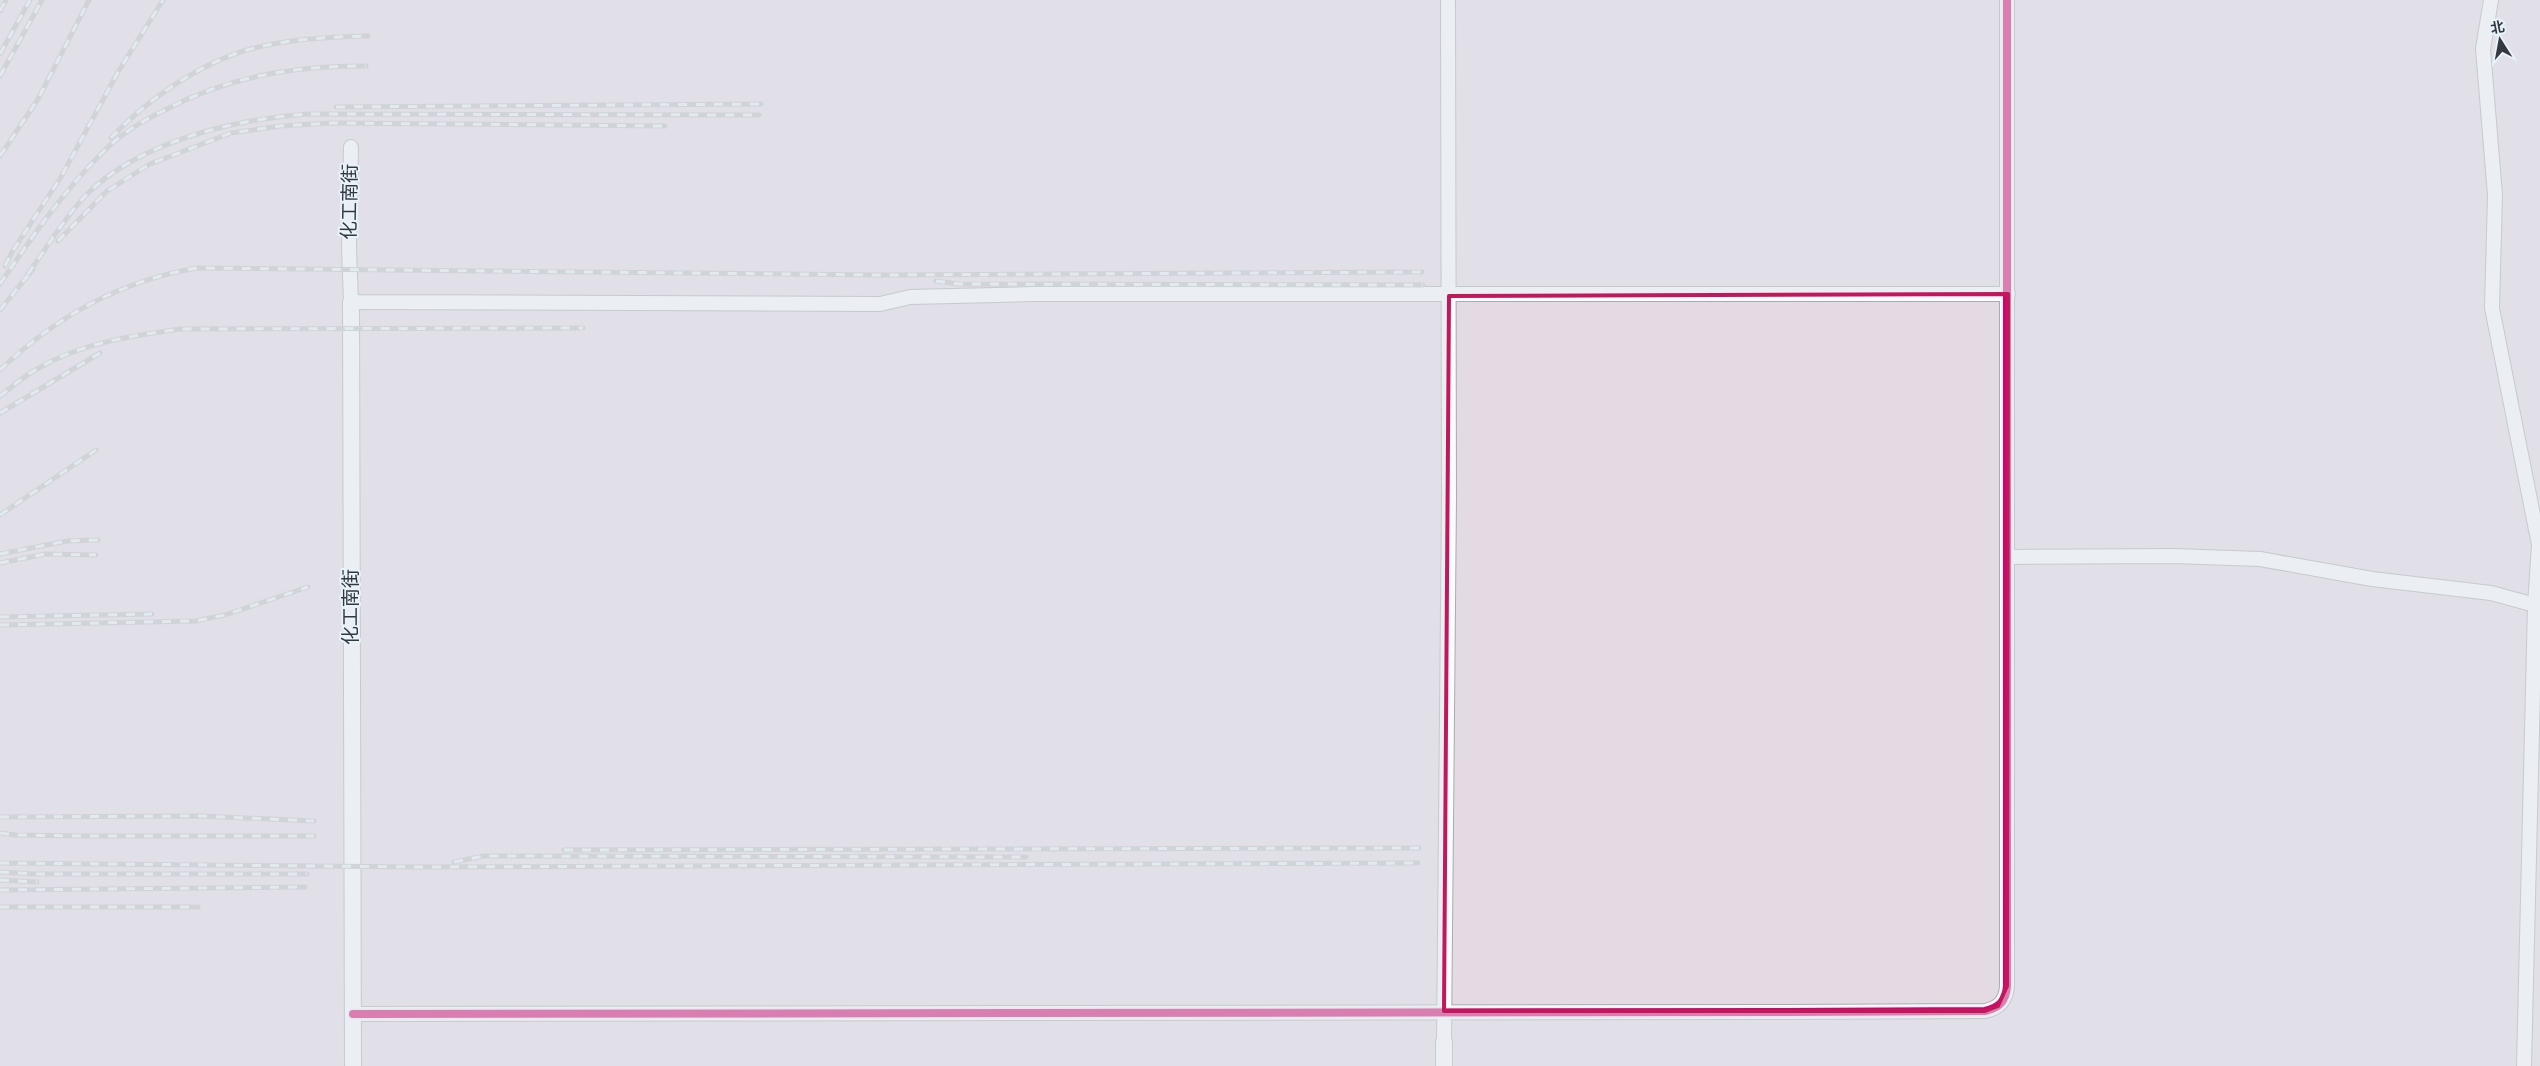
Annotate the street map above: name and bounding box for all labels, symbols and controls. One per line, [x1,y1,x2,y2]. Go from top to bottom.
north arrow [2475,15,2525,65]
text: 北 [2489,18,2506,37]
street label: 化工南街 [337,164,363,240]
street label: 化工南街 [339,569,363,645]

